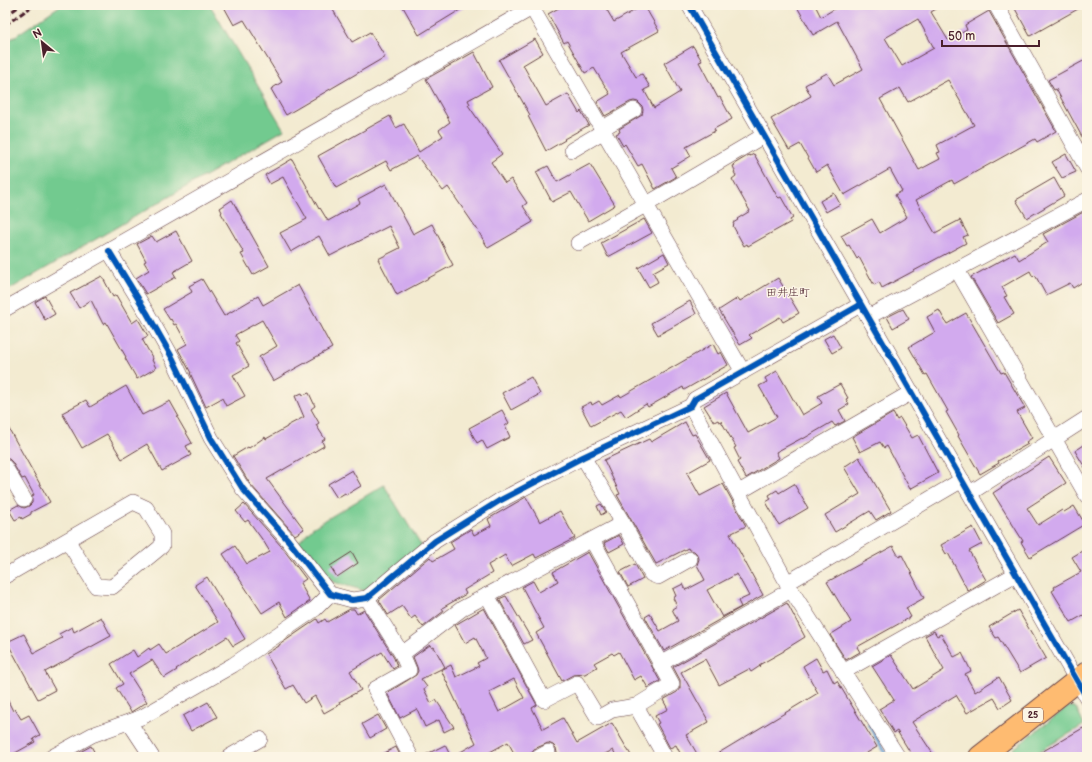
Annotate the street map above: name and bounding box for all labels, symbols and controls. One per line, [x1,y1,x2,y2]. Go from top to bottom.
north arrow [22,22,62,62]
scale bar [942,22,1039,48]
text: N [31,26,44,41]
text: 50 m [948,29,975,44]
district label: 田井庄町 [766,286,810,299]
road number: 25 [1023,708,1043,722]

